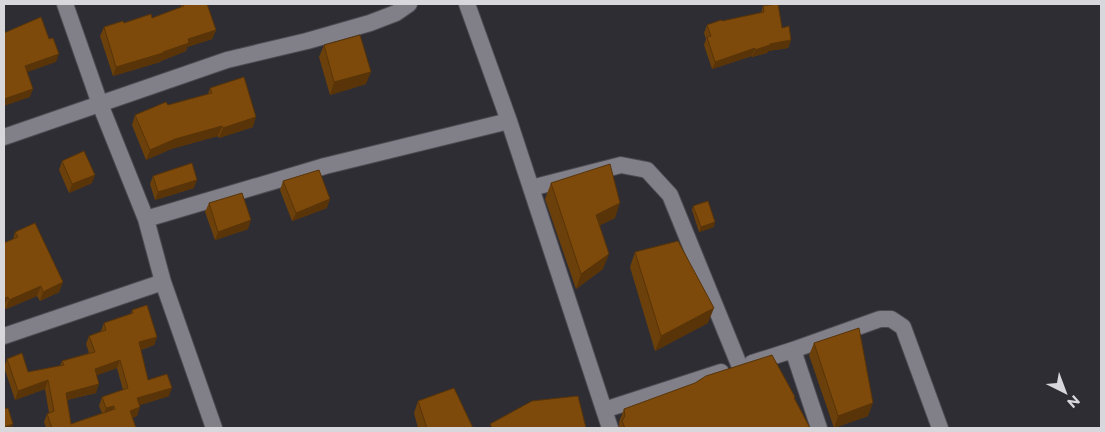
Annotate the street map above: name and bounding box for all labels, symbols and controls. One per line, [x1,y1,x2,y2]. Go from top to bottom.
north arrow [1040,367,1090,417]
text: N [1063,391,1084,412]

